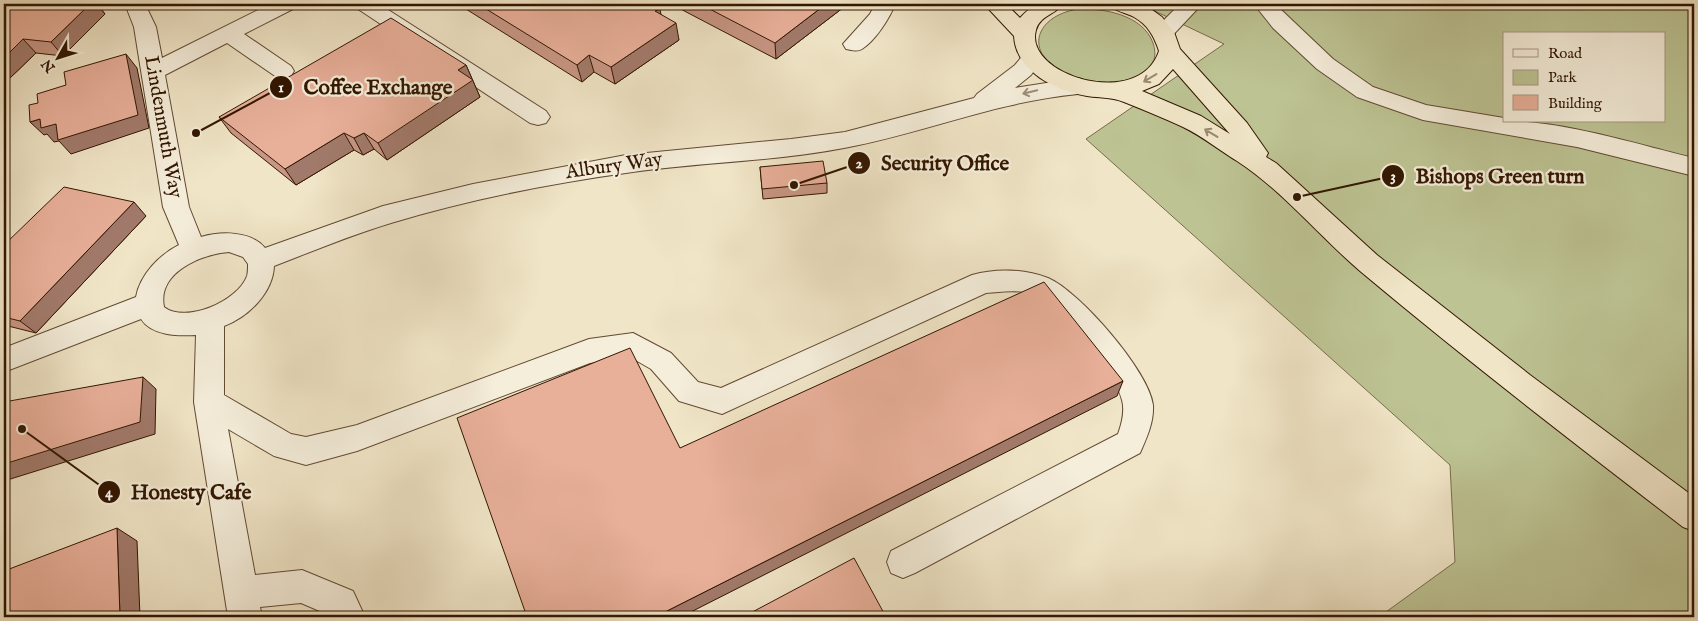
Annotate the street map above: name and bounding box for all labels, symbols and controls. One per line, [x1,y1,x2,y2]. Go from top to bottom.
north arrow [32,32,82,82]
legend [1503,32,1666,122]
text: Road [1548,44,1583,63]
street label: Lindenmuth Way [138,54,188,200]
text: N [38,55,60,77]
text: Park [1548,68,1578,87]
callout: Coffee Exchange [269,69,462,105]
one-way arrow [1144,74,1158,84]
text: Coffee Exchange [304,75,453,102]
text: 1 [278,78,284,97]
one-way arrow [1023,88,1039,98]
text: Building [1548,94,1603,113]
one-way arrow [1205,127,1219,137]
callout: Security Office [846,145,1019,181]
street label: Albury Way [563,147,664,185]
text: Security Office [881,151,1009,178]
text: 2 [855,154,863,173]
callout: Bishops Green turn [1381,158,1595,194]
text: Bishops Green turn [1415,164,1585,191]
text: 3 [1390,167,1396,186]
callout: Honesty Cafe [96,474,262,510]
text: Honesty Cafe [131,480,252,507]
text: 4 [105,483,113,502]

